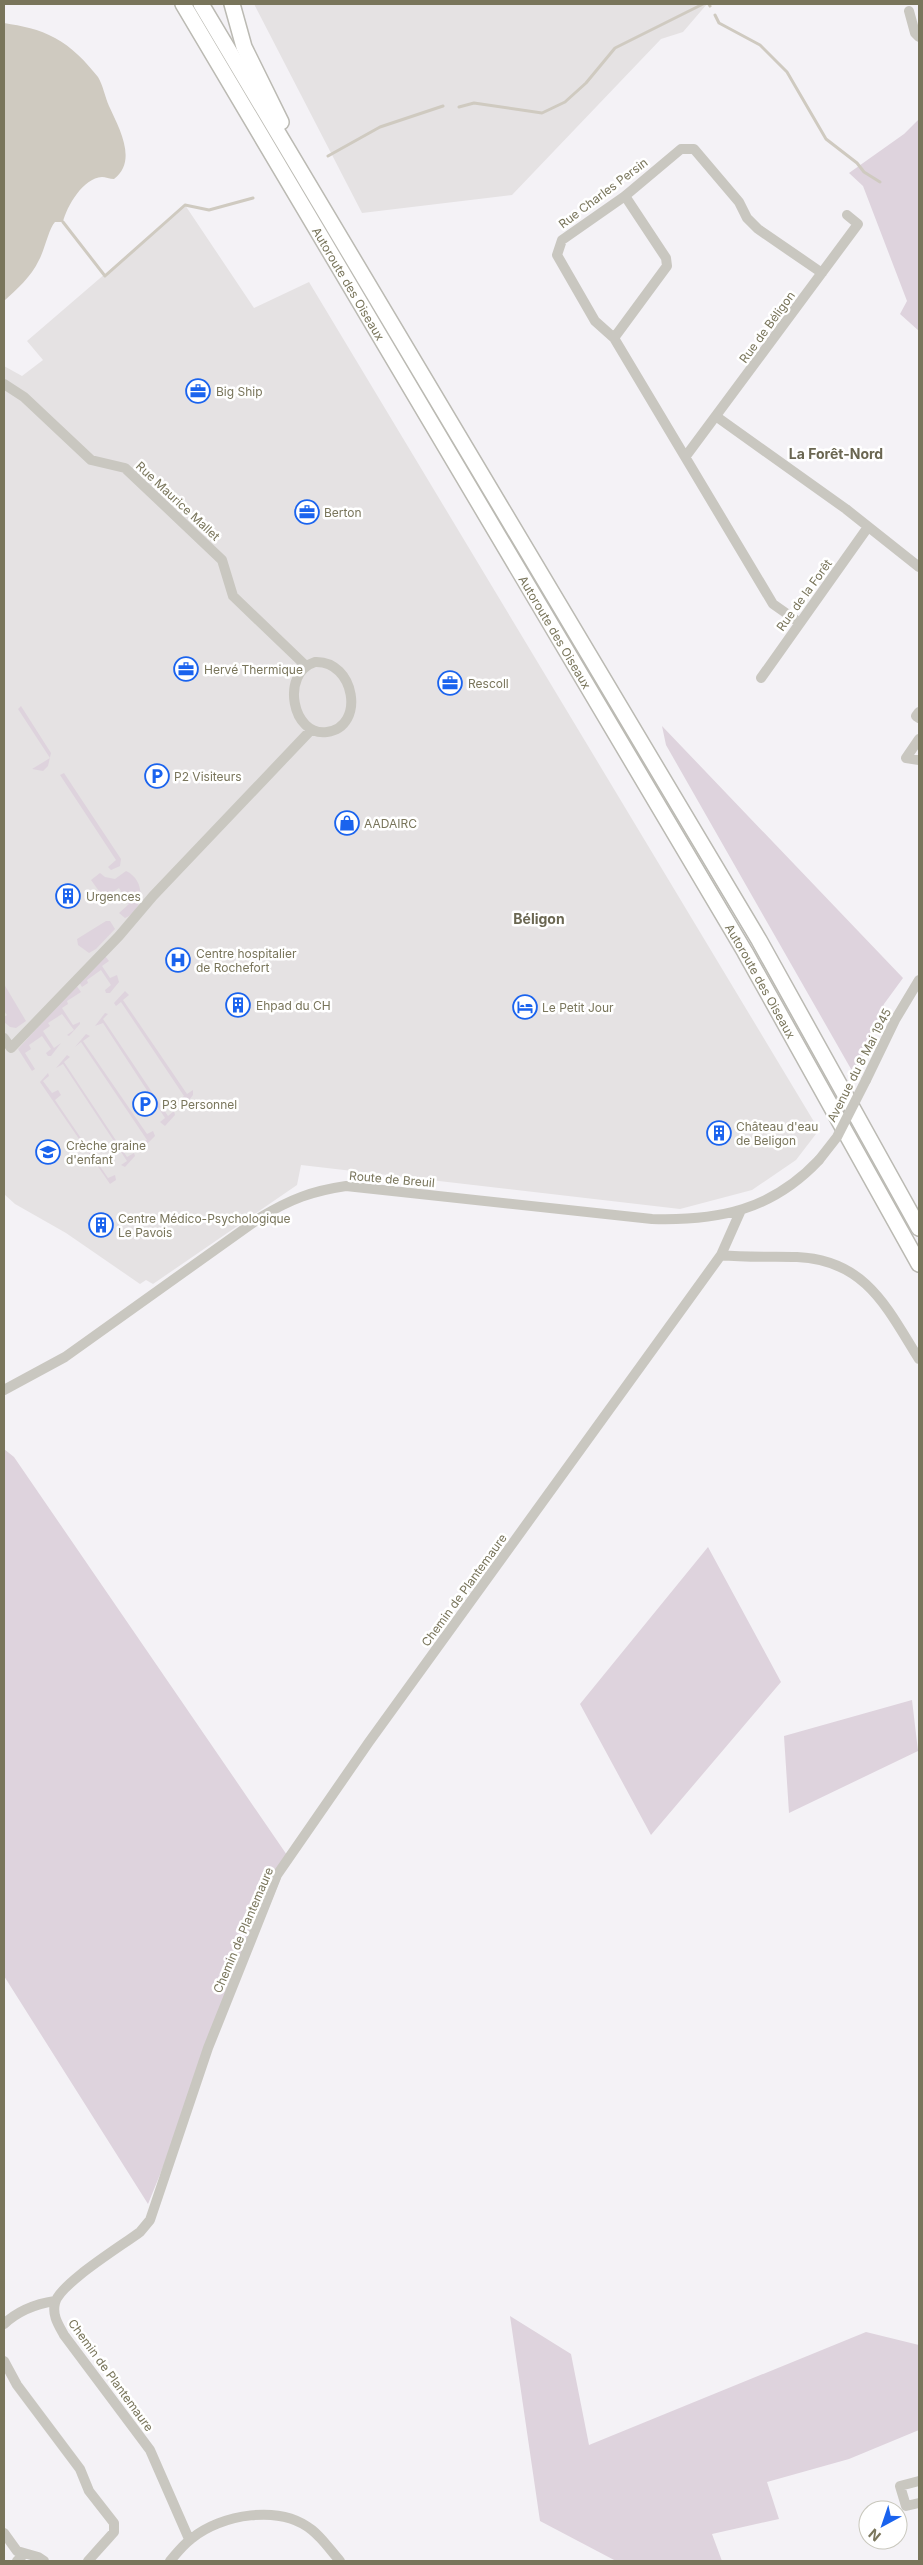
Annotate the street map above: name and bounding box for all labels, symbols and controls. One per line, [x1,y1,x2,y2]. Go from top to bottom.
street label: Rue Charles Persin [556,155,650,231]
street label: Autoroute des Oiseaux [309,224,388,343]
street label: Rue de Béligon [736,288,798,366]
office icon: Big Ship [185,378,211,404]
place label: Big Ship [216,384,263,399]
district label: La Forêt-Nord [789,445,883,462]
street label: Rue Maurice Mallet [133,458,223,544]
office icon: Berton [294,499,320,525]
place label: Berton [324,505,362,520]
street label: Rue de la Forêt [773,556,835,634]
street label: Autoroute des Oiseaux [516,573,595,692]
office icon: Hervé Thermique [173,656,199,682]
place label: Hervé Thermique [204,662,303,677]
office icon: Rescoll [437,670,463,696]
place label: Rescoll [468,676,509,691]
parking icon: P2 Visiteurs [144,763,170,789]
place label: P2 Visiteurs [174,769,242,784]
shop icon: AADAIRC [334,810,360,836]
place label: AADAIRC [364,816,417,831]
building icon: Urgences [55,883,81,909]
place label: Urgences [86,889,141,904]
district label: Béligon [513,910,565,927]
street label: Autoroute des Oiseaux [722,921,799,1041]
place label: Centre hospitalier de Rochefort [196,946,297,975]
hospital icon: Centre hospitalier de Rochefort [165,947,191,973]
building icon: Ehpad du CH [225,992,251,1018]
hotel icon: Le Petit Jour [512,994,538,1020]
place label: Ehpad du CH [256,998,331,1013]
place label: Le Petit Jour [542,1000,614,1015]
street label: Avenue du 8 Mai 1945 [824,1006,894,1124]
parking icon: P3 Personnel [132,1091,158,1117]
place label: P3 Personnel [162,1097,237,1112]
place label: Château d'eau de Beligon [736,1119,818,1148]
building icon: Château d'eau de Beligon [706,1120,732,1146]
place label: Crèche graine d'enfant [66,1138,146,1167]
school or university icon: Crèche graine d'enfant [35,1139,61,1165]
street label: Route de Breuil [349,1168,435,1190]
place label: Centre Médico-Psychologique Le Pavois [118,1211,291,1240]
building icon: Centre Médico-Psychologique Le Pavois [88,1212,114,1238]
street label: Chemin de Plantemaure [418,1531,510,1649]
street label: Chemin de Plantemaure [210,1865,276,1995]
street label: Chemin de Plantemaure [65,2316,157,2434]
north arrow [858,2500,908,2550]
text: N [865,2525,884,2545]

